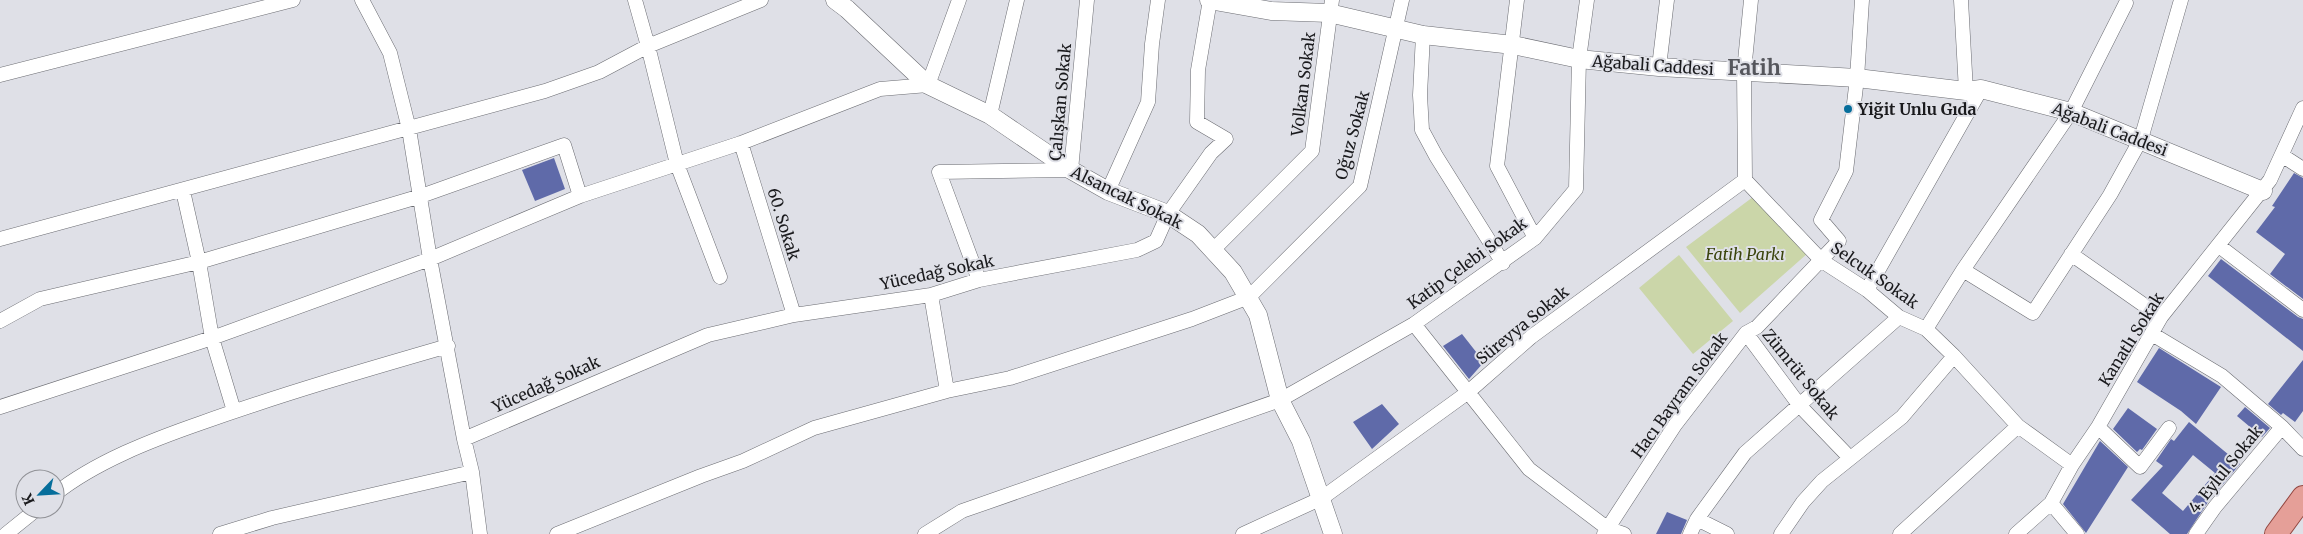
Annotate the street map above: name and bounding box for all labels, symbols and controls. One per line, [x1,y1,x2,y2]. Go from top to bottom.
street label: Volkan Sokak [1287,30,1319,138]
street label: Çalışkan Sokak [1045,42,1075,162]
street label: Ağabali Caddesi [1591,51,1714,79]
district label: Fatih [1727,54,1781,81]
street label: Oğuz Sokak [1330,87,1374,182]
street label: Ağabali Caddesi [2049,97,2170,160]
place label: Yiğit Unlu Gıda [1857,99,1976,119]
marker: Yiğit Unlu Gıda [1842,103,1854,115]
street label: Alsancak Sokak [1067,161,1187,233]
street label: 60. Sokak [764,185,805,263]
street label: Katip Çelebi Sokak [1403,212,1531,313]
street label: Selcuk Sokak [1827,237,1923,313]
park label: Fatih Parkı [1704,244,1785,264]
street label: Yücedağ Sokak [877,250,997,294]
street label: Süreyya Sokak [1472,281,1573,368]
street label: Kanatlı Sokak [2094,288,2168,390]
street label: Zümrüt Sokak [1758,325,1844,424]
street label: Hacı Bayram Sokak [1627,328,1732,462]
street label: Yücedağ Sokak [488,351,604,417]
street label: 4. Eylul Sokak [2183,420,2267,517]
north arrow [15,469,65,519]
text: K [18,490,39,508]

